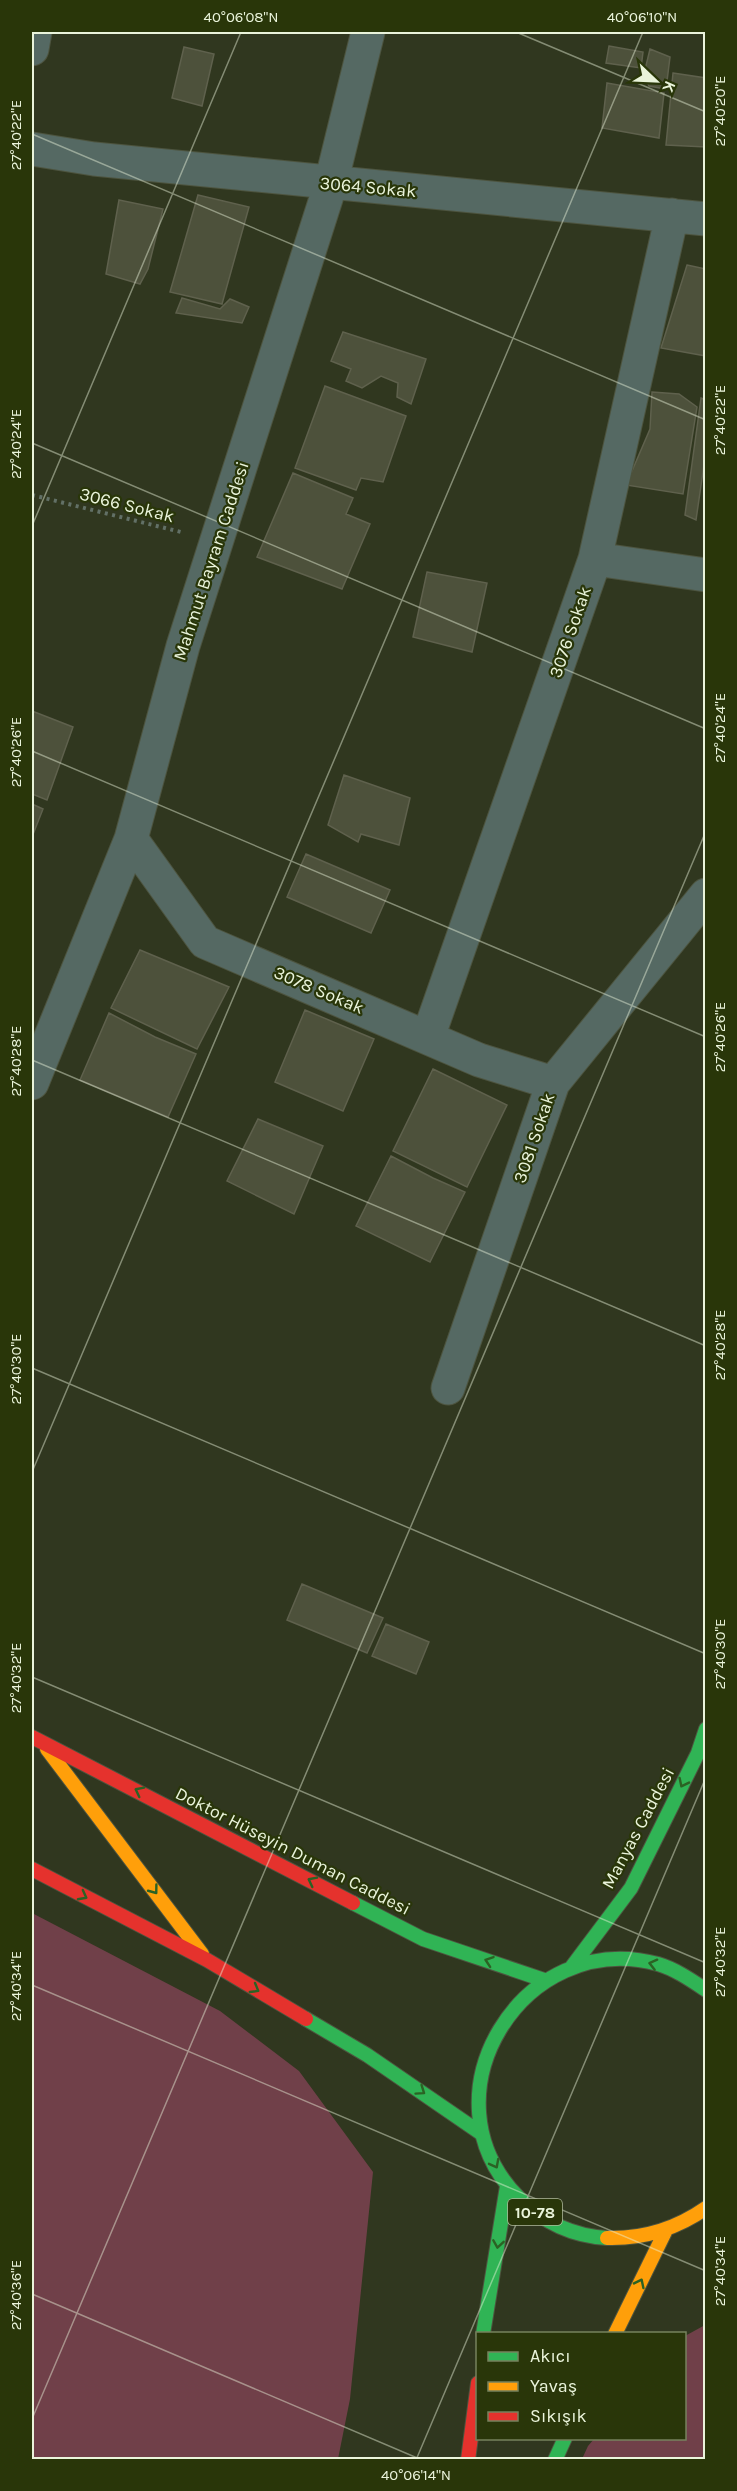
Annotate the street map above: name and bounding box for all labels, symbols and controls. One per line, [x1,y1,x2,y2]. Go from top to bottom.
text: 40°06'08"N [204,8,278,26]
text: 40°06'10"N [607,8,677,26]
north arrow [626,51,686,111]
text: 27°40'20"E [711,76,729,146]
text: K [658,78,680,96]
text: 27°40'22"E [7,100,25,170]
street label: 3064 Sokak [319,172,417,202]
text: 27°40'22"E [711,385,729,455]
text: 27°40'24"E [7,409,25,479]
street label: Mahmut Bayram Caddesi [168,459,254,663]
street label: 3066 Sokak [77,483,177,527]
street label: 3076 Sokak [544,583,596,681]
text: 27°40'24"E [711,693,729,763]
text: 27°40'26"E [7,717,25,787]
street label: 3078 Sokak [271,961,367,1019]
text: 27°40'26"E [711,1002,729,1072]
text: 27°40'28"E [7,1025,25,1097]
street label: 3081 Sokak [508,1090,560,1186]
text: 27°40'28"E [711,1309,729,1381]
text: 27°40'30"E [7,1334,25,1404]
text: 27°40'30"E [711,1619,729,1689]
text: 27°40'32"E [7,1643,25,1713]
street label: Manyas Caddesi [597,1764,679,1892]
one-way arrow [679,1776,690,1787]
street label: Doktor Hüseyin Duman Caddesi [172,1782,414,1920]
one-way arrow [134,1787,145,1798]
one-way arrow [307,1877,318,1888]
one-way arrow [146,1883,157,1894]
one-way arrow [77,1889,88,1900]
text: 27°40'32"E [711,1927,729,1997]
text: 27°40'34"E [7,1951,25,2021]
one-way arrow [484,1956,495,1969]
one-way arrow [649,1959,659,1972]
one-way arrow [249,1981,259,1993]
one-way arrow [414,2084,425,2095]
one-way arrow [487,2158,499,2169]
road number: 10-78 [508,2199,562,2225]
text: 27°40'34"E [711,2236,729,2306]
one-way arrow [492,2239,504,2249]
text: 27°40'36"E [7,2260,25,2330]
one-way arrow [633,2278,645,2289]
legend [476,2332,686,2440]
text: Akıcı [530,2345,571,2367]
text: Yavaş [530,2375,577,2397]
text: Sıkışık [530,2405,587,2427]
text: 40°06'14"N [381,2466,451,2484]

